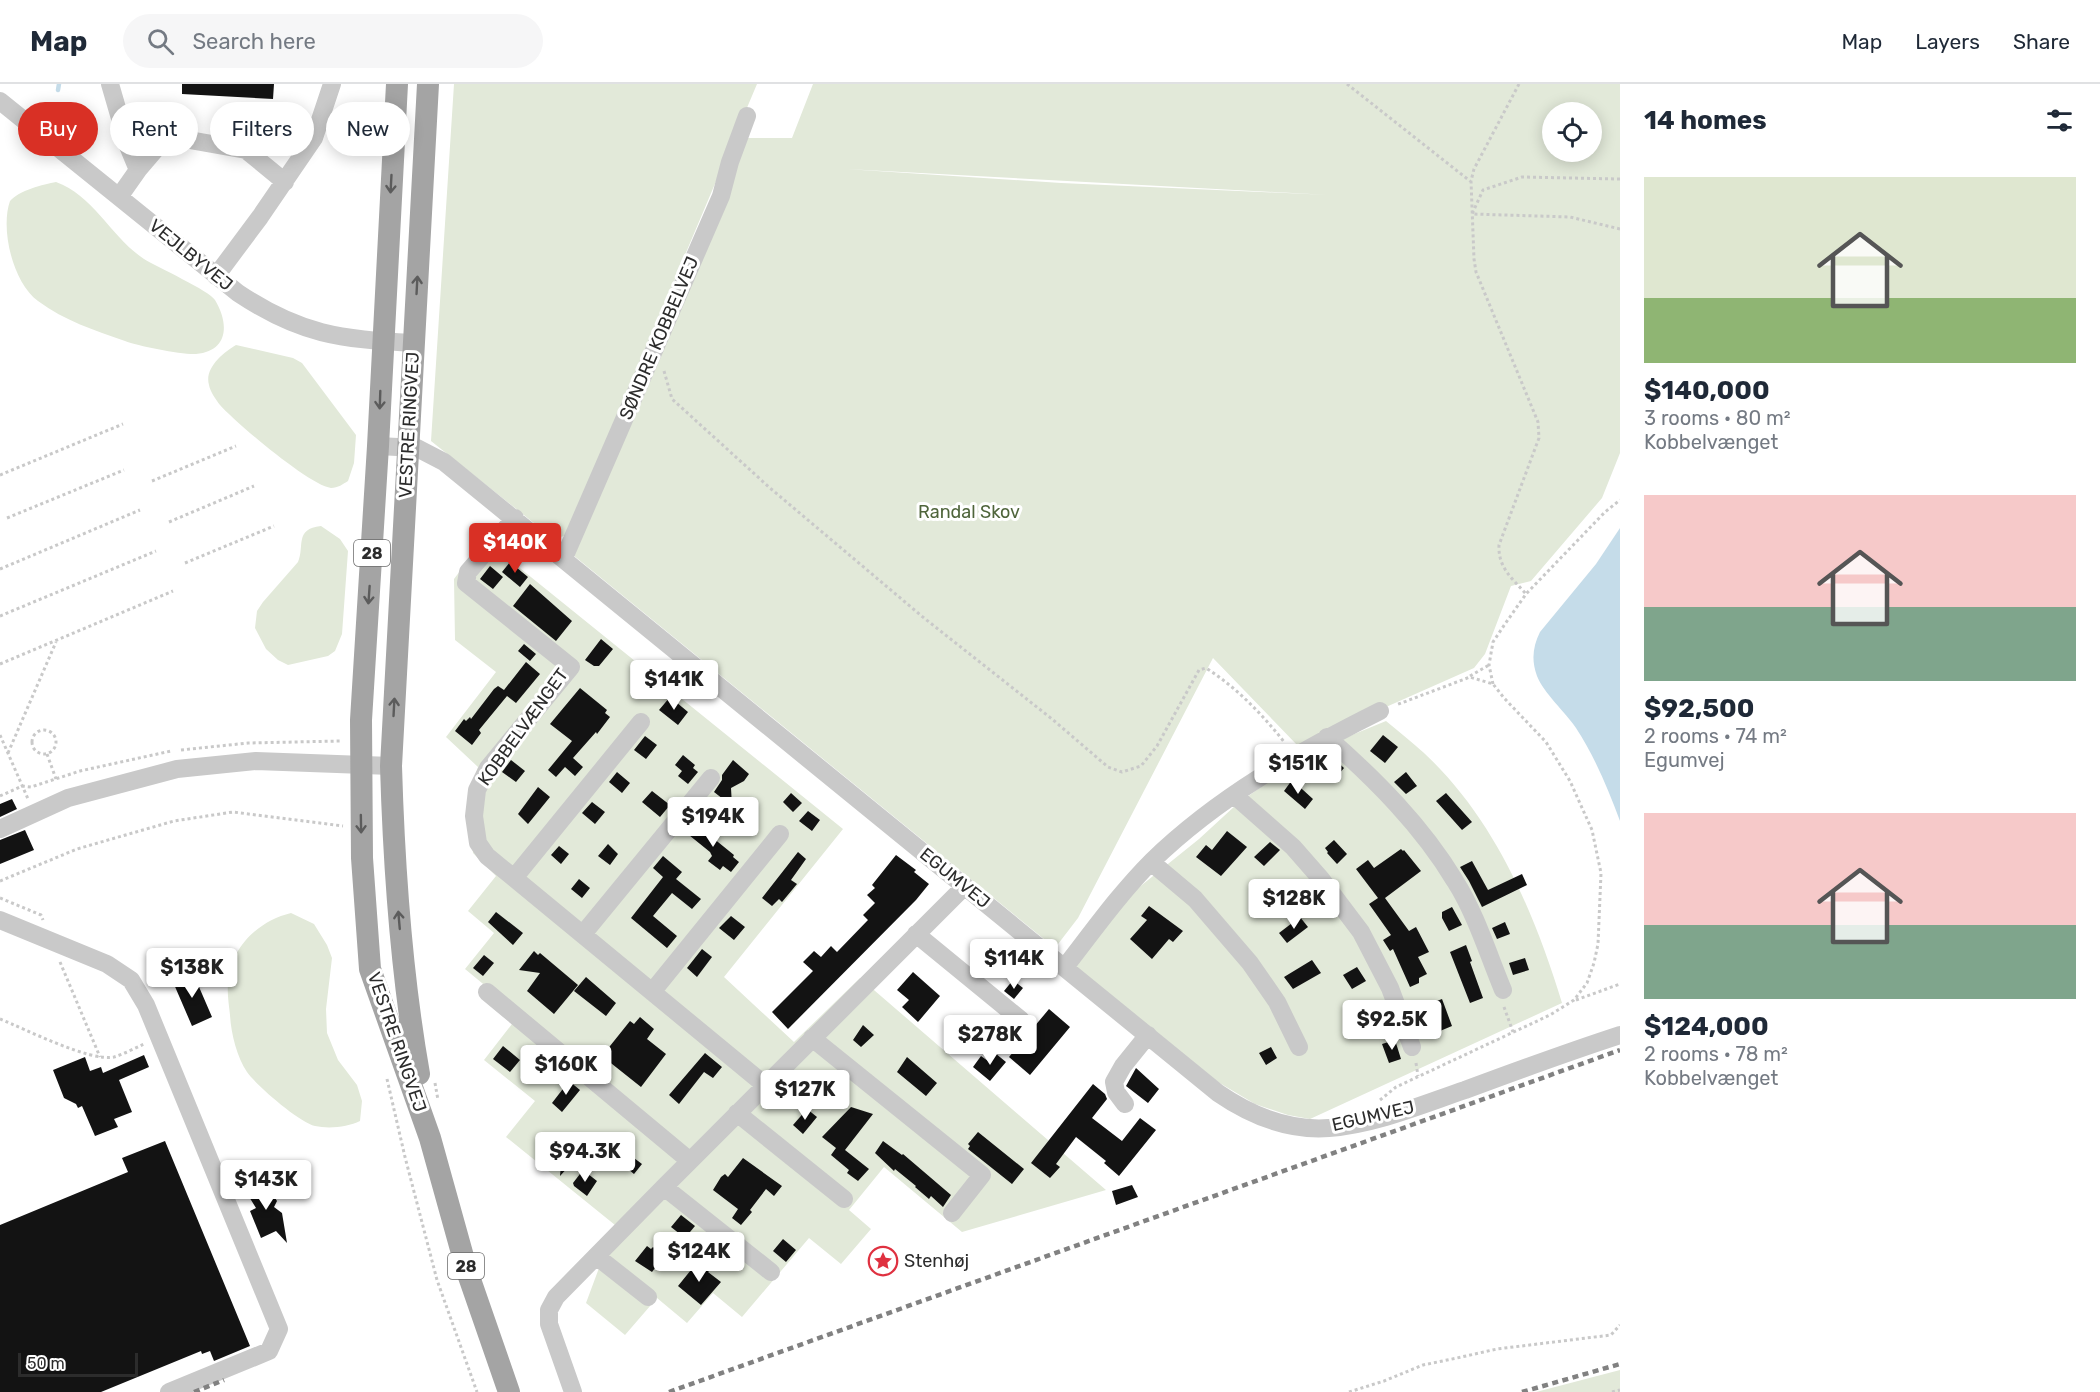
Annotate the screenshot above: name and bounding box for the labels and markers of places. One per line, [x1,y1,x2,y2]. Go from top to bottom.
pin: $140K [473,523,557,574]
pin: $141K [632,660,716,711]
pin: $151K [1256,744,1340,795]
pin: $194K [671,797,755,848]
pin: $128K [1252,879,1336,930]
pin: $114K [972,939,1056,990]
pin: $138K [150,948,234,999]
pin: $92.5K [1343,1000,1441,1051]
pin: $278K [948,1015,1032,1066]
pin: $160K [524,1045,608,1096]
pin: $127K [763,1070,847,1121]
pin: $94.3K [536,1132,634,1183]
pin: $143K [224,1160,308,1211]
pin: $124K [657,1232,741,1283]
place icon: Stenhøj [867,1245,899,1277]
place label: Stenhøj [904,1250,969,1272]

